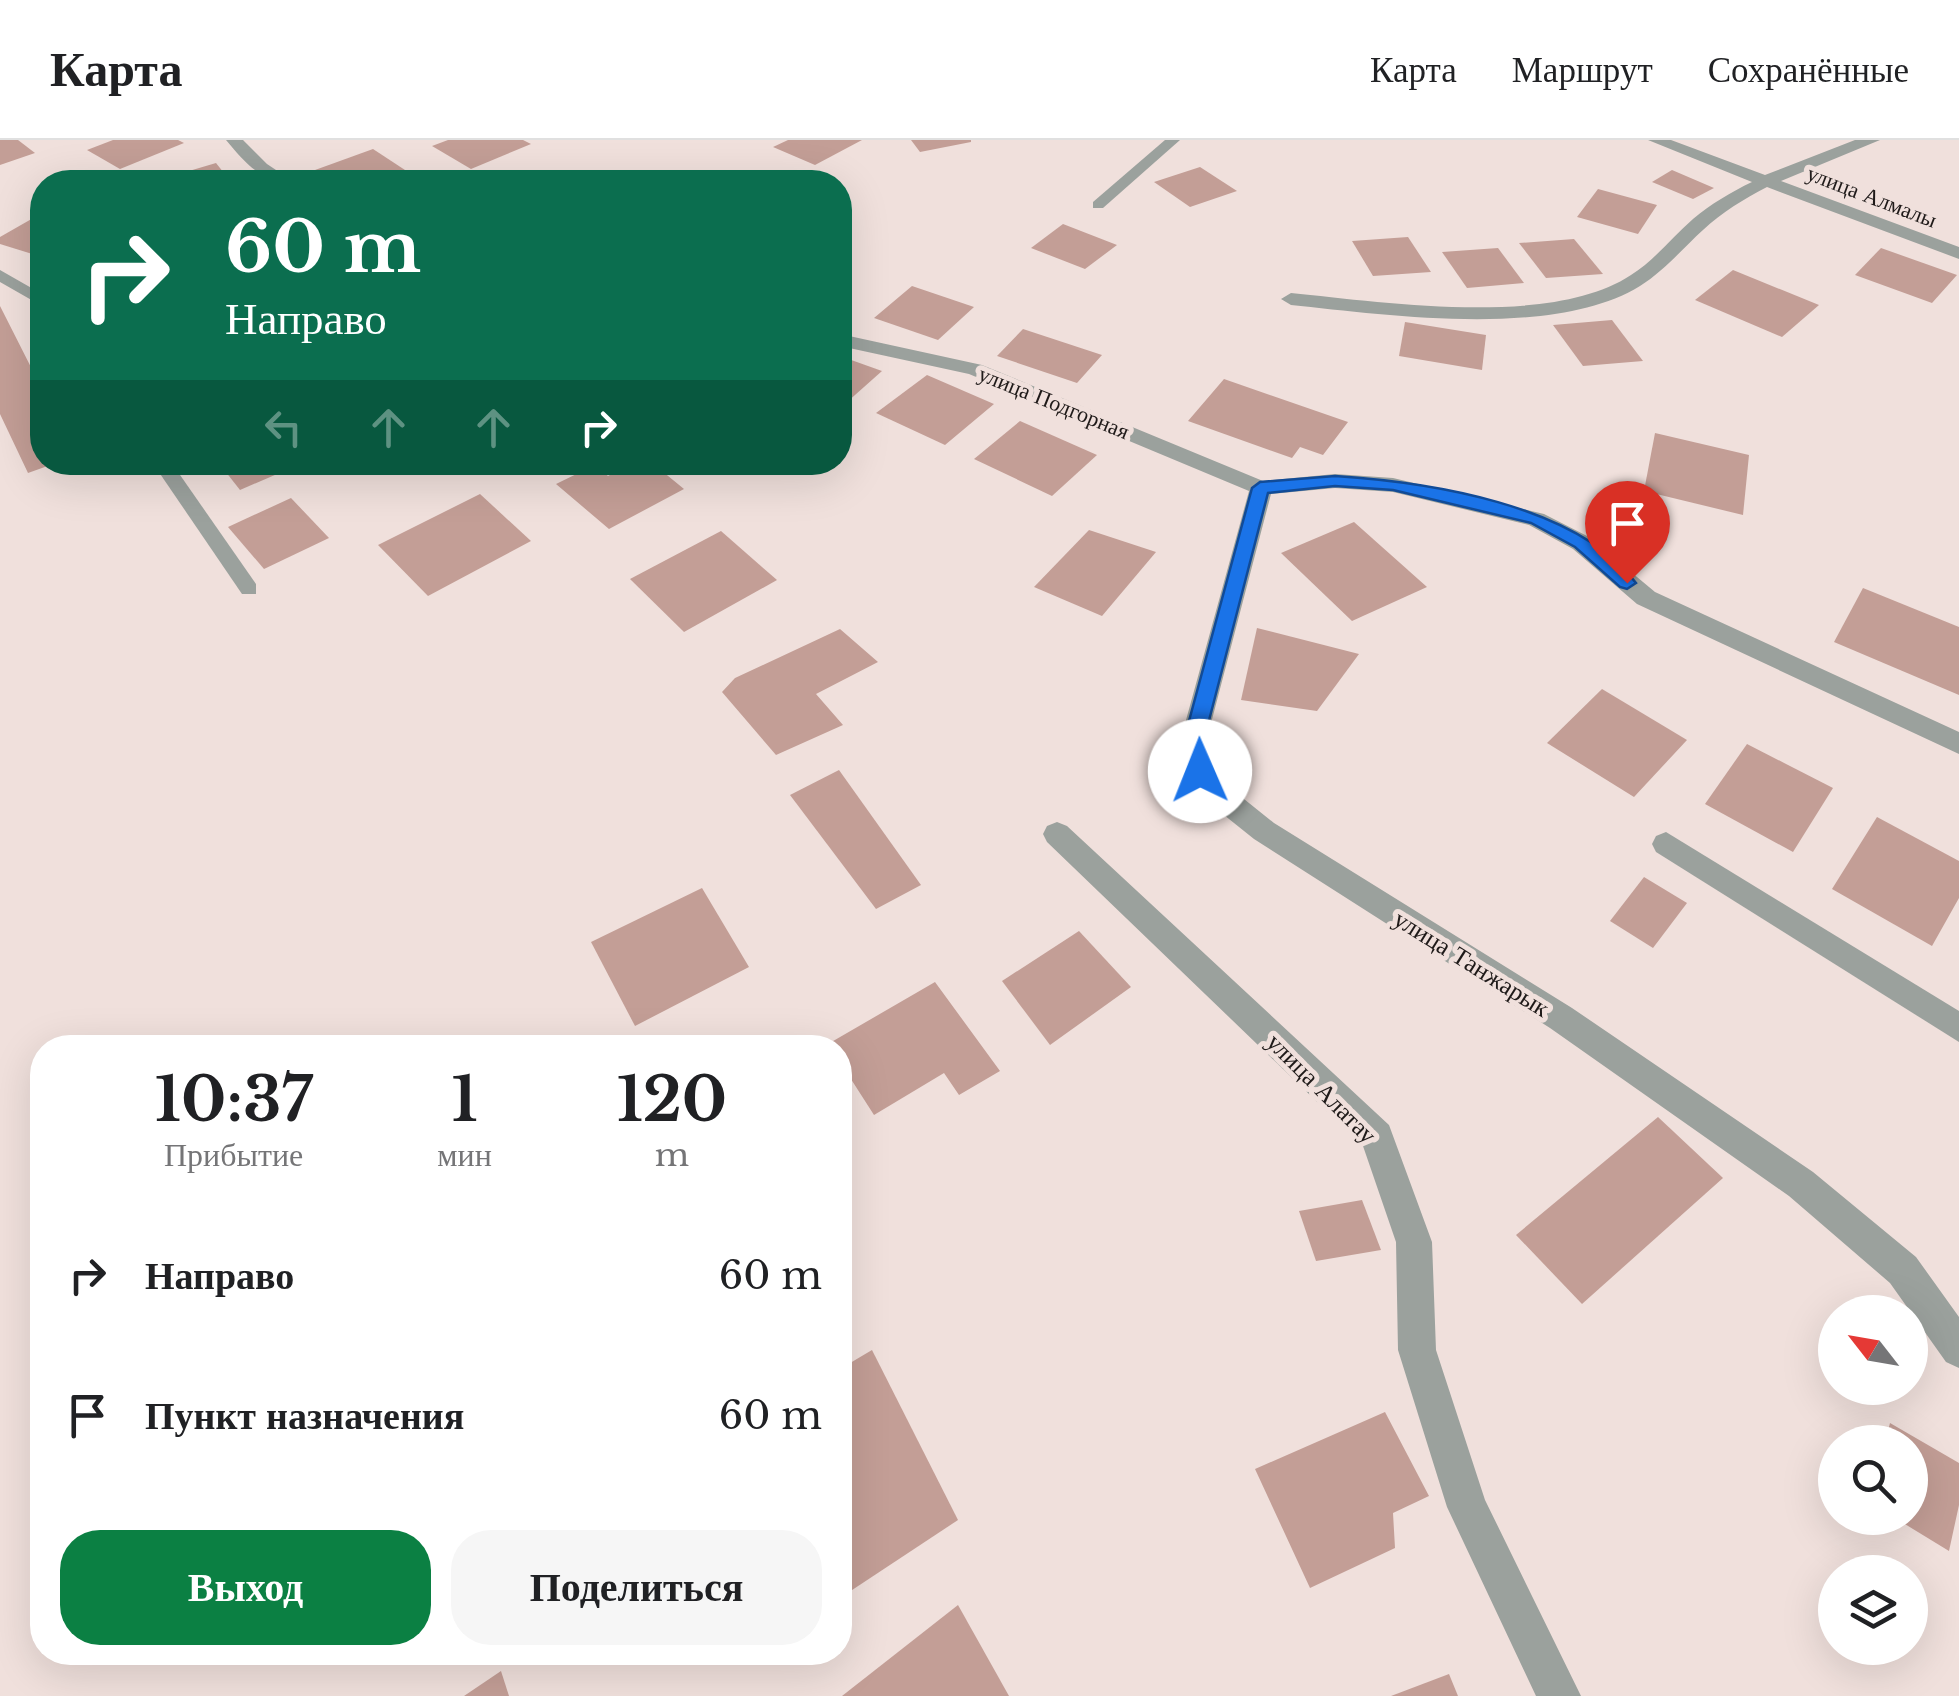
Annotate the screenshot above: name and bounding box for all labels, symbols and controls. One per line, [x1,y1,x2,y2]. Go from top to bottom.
text: Карта [50,39,182,99]
text: Карта [1370,48,1457,91]
text: Маршрут [1512,48,1653,91]
text: Сохранённые [1708,48,1909,91]
street label: улица Алмалы [1803,159,1941,234]
text: 60 m [225,204,421,291]
icon: right [60,210,190,340]
text: Направо [225,290,387,346]
street label: улица Подгорная [974,360,1133,445]
icon: left [256,400,311,455]
icon: ahead [361,400,416,455]
icon: ahead [466,400,521,455]
icon: right [571,400,626,455]
pin [1585,481,1670,584]
icon: arrive [1600,496,1655,551]
position arrow [1148,719,1252,823]
street label: улица Танжарык [1388,903,1556,1024]
street label: улица Алатау [1260,1027,1384,1150]
text: 10:37 [155,1063,313,1137]
text: 1 [451,1063,478,1137]
text: 120 [617,1063,727,1137]
text: Прибытие [164,1135,303,1175]
text: мин [437,1135,492,1175]
text: m [655,1135,689,1175]
icon: right [60,1248,115,1303]
text: Направо [145,1252,294,1299]
text: 60 m [719,1252,822,1299]
north arrow [1818,1295,1928,1405]
map controls [1818,1295,1928,1665]
icon: arrive [60,1388,115,1443]
text: Пункт назначения [145,1392,464,1439]
text: 60 m [719,1392,822,1439]
button: search [1818,1425,1928,1535]
button: Выход [60,1530,431,1645]
button: Поделиться [451,1530,822,1645]
button: layers [1818,1555,1928,1665]

